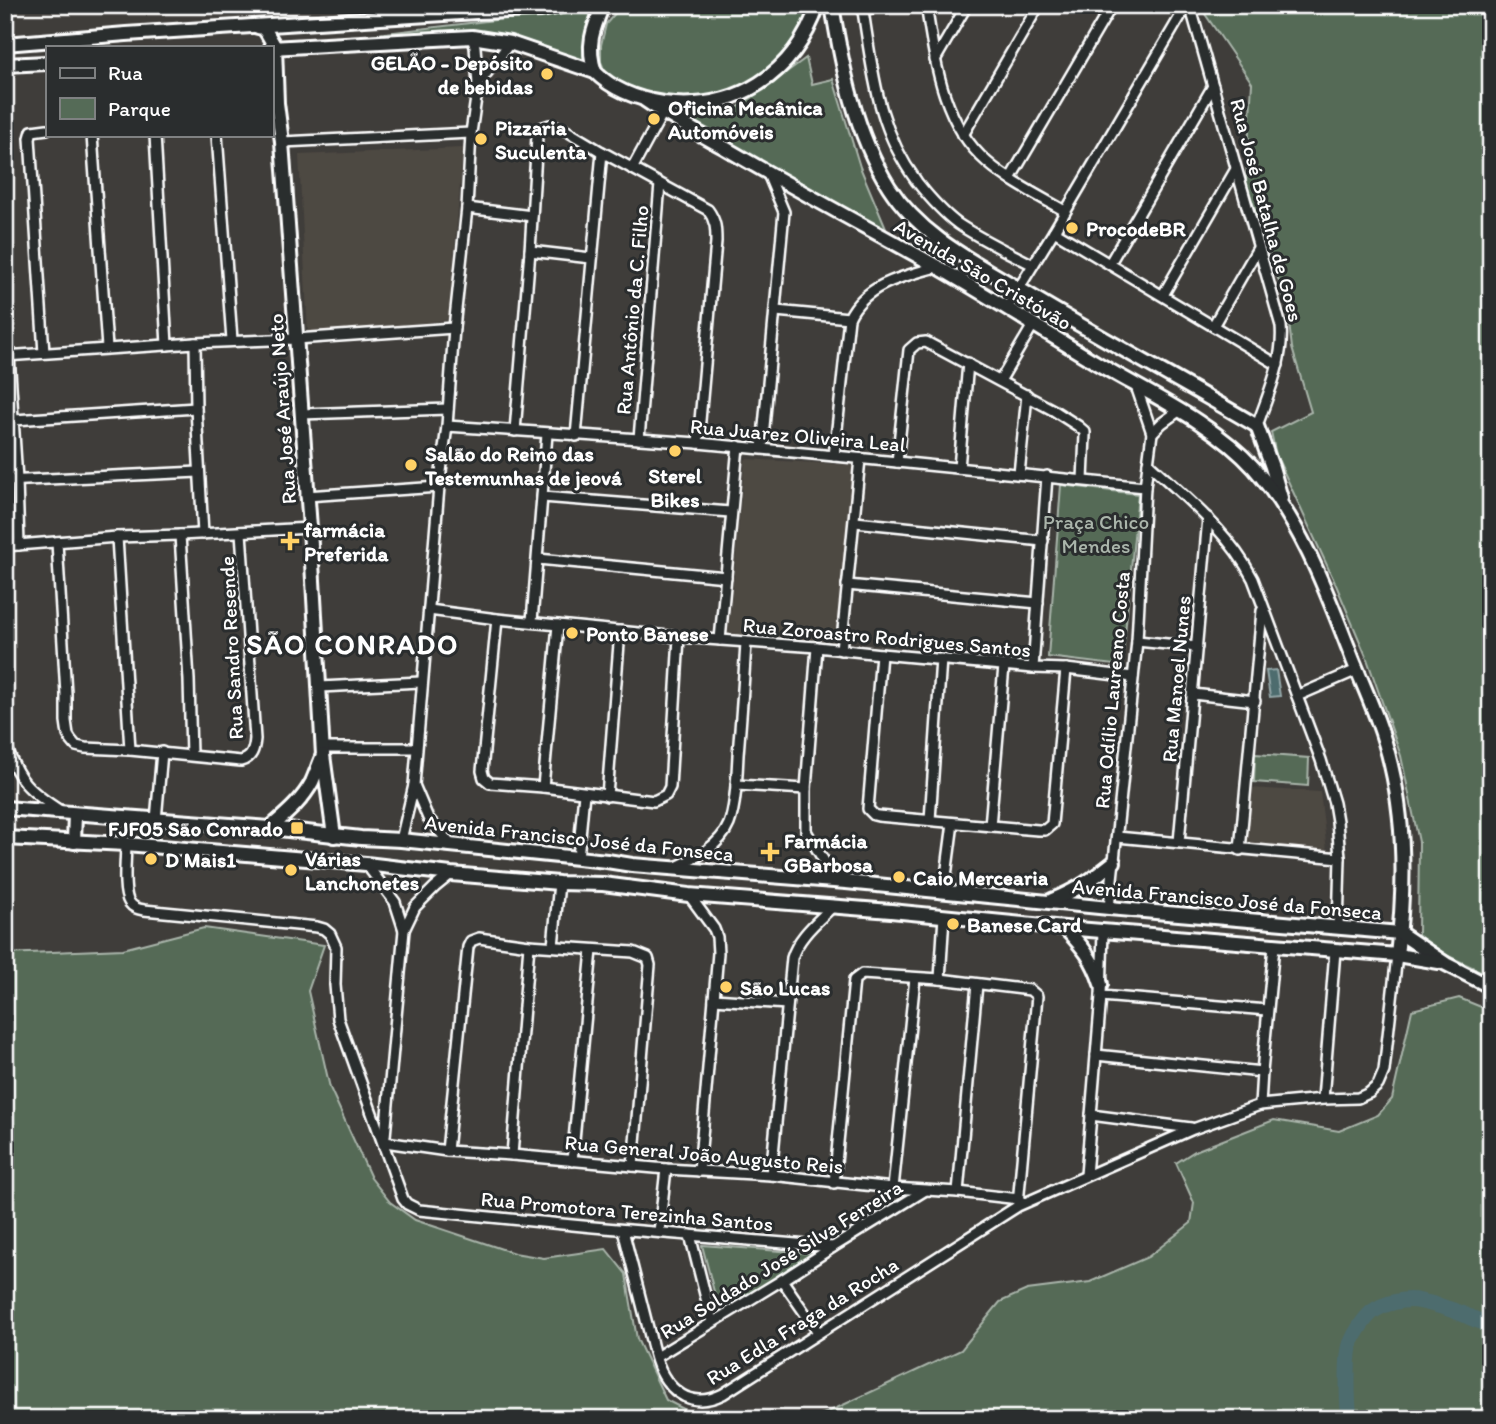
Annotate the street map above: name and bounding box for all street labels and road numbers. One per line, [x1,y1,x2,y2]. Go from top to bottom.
street label: Rua José Batalha de Goes [1225,96,1309,324]
street label: Rua Antônio da C. Filho [610,204,654,416]
street label: Avenida São Cristóvão [890,213,1076,335]
street label: Rua José Araújo Neto [263,313,301,505]
street label: Rua Juarez Oliveira Leal [689,413,907,457]
street label: Rua Sandro Resende [214,556,248,740]
street label: Rua Odílio Laureano Costa [1089,570,1135,810]
street label: Rua Manoel Nunes [1156,594,1196,764]
street label: Rua Zoroastro Rodrigues Santos [742,612,1032,662]
street label: Avenida Francisco José da Fonseca [423,809,735,867]
street label: Avenida Francisco José da Fonseca [1071,873,1383,925]
street label: Rua General João Augusto Reis [564,1129,844,1179]
street label: Rua Soldado José Silva Ferreira [655,1174,907,1344]
street label: Rua Promotora Terezinha Santos [480,1186,774,1236]
street label: Rua Edla Fraga da Rocha [701,1252,903,1390]

